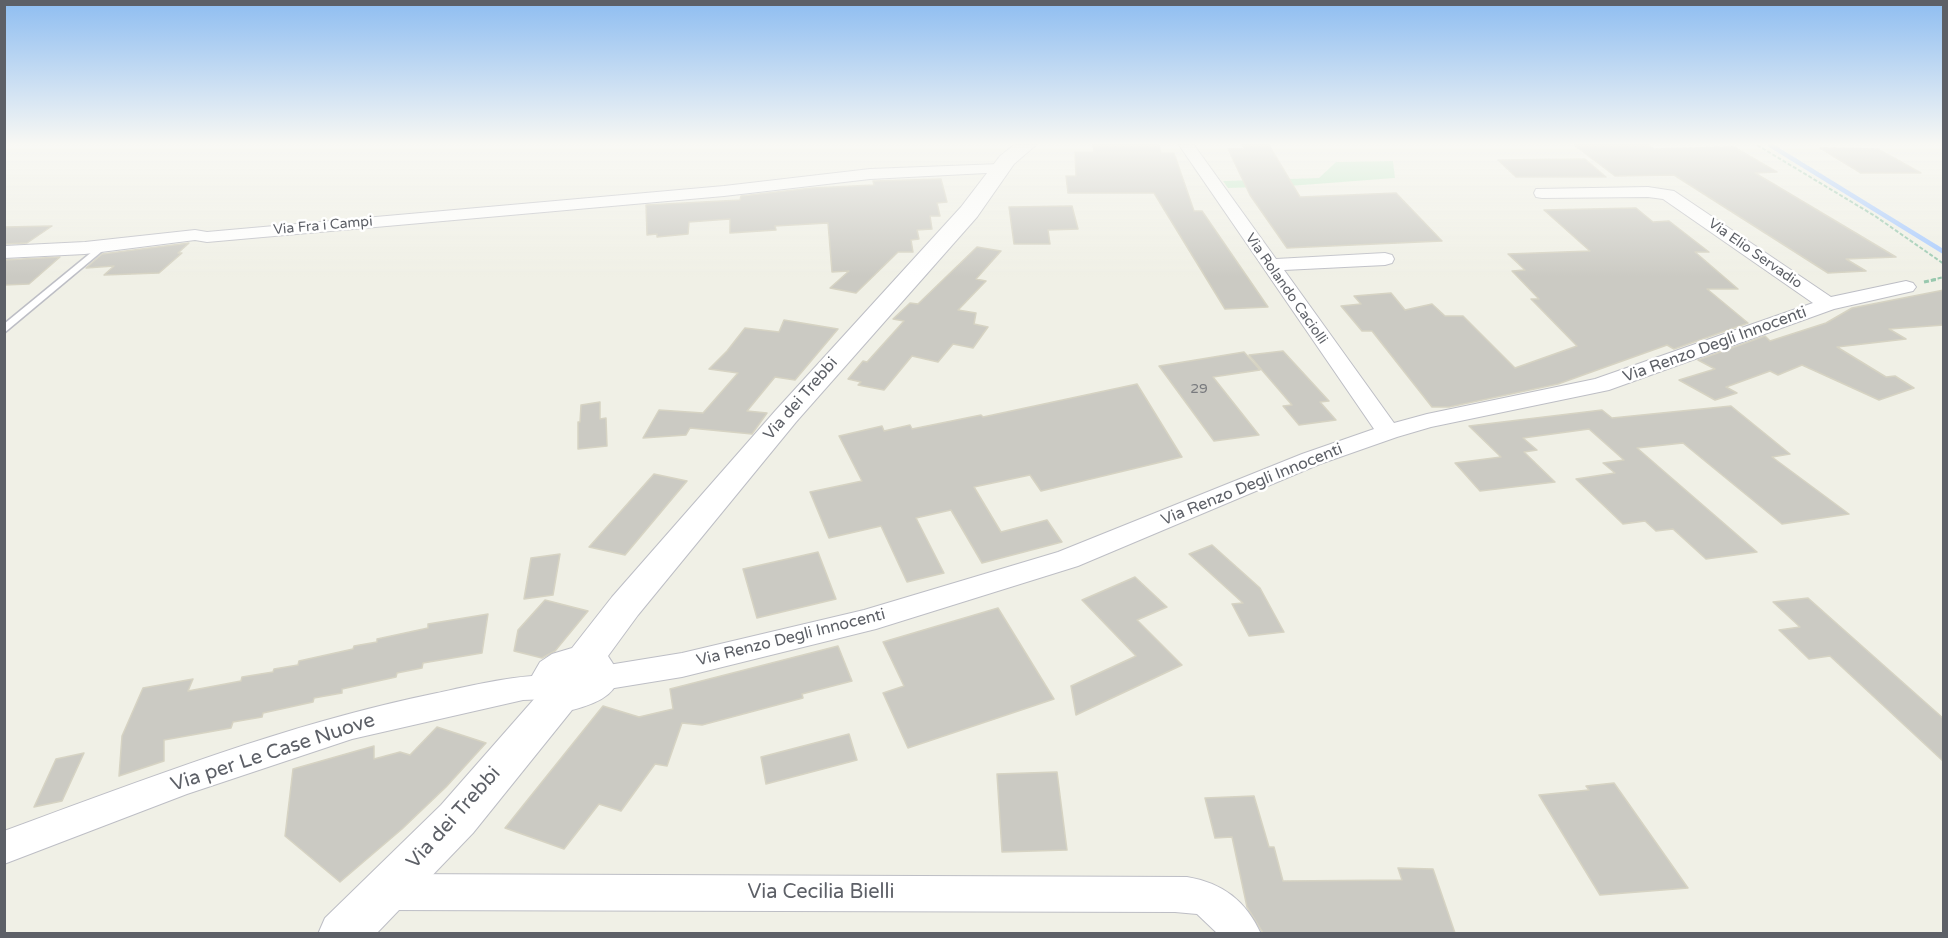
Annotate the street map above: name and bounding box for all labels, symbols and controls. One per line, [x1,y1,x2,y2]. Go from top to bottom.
street label: Via Fra i Campi [273,213,373,239]
street label: Via Elio Servadio [1705,215,1805,293]
street label: Via Rolando Caciolli [1241,230,1331,348]
street label: Via Renzo Degli Innocenti [1621,303,1809,387]
street label: Via dei Trebbi [760,354,842,444]
house number: 29 [1190,381,1208,397]
street label: Via Renzo Degli Innocenti [1159,440,1345,530]
street label: Via Renzo Degli Innocenti [695,605,887,671]
street label: Via per Le Case Nuove [168,709,378,797]
street label: Via dei Trebbi [402,762,506,874]
street label: Via Cecilia Bielli [748,881,894,905]

